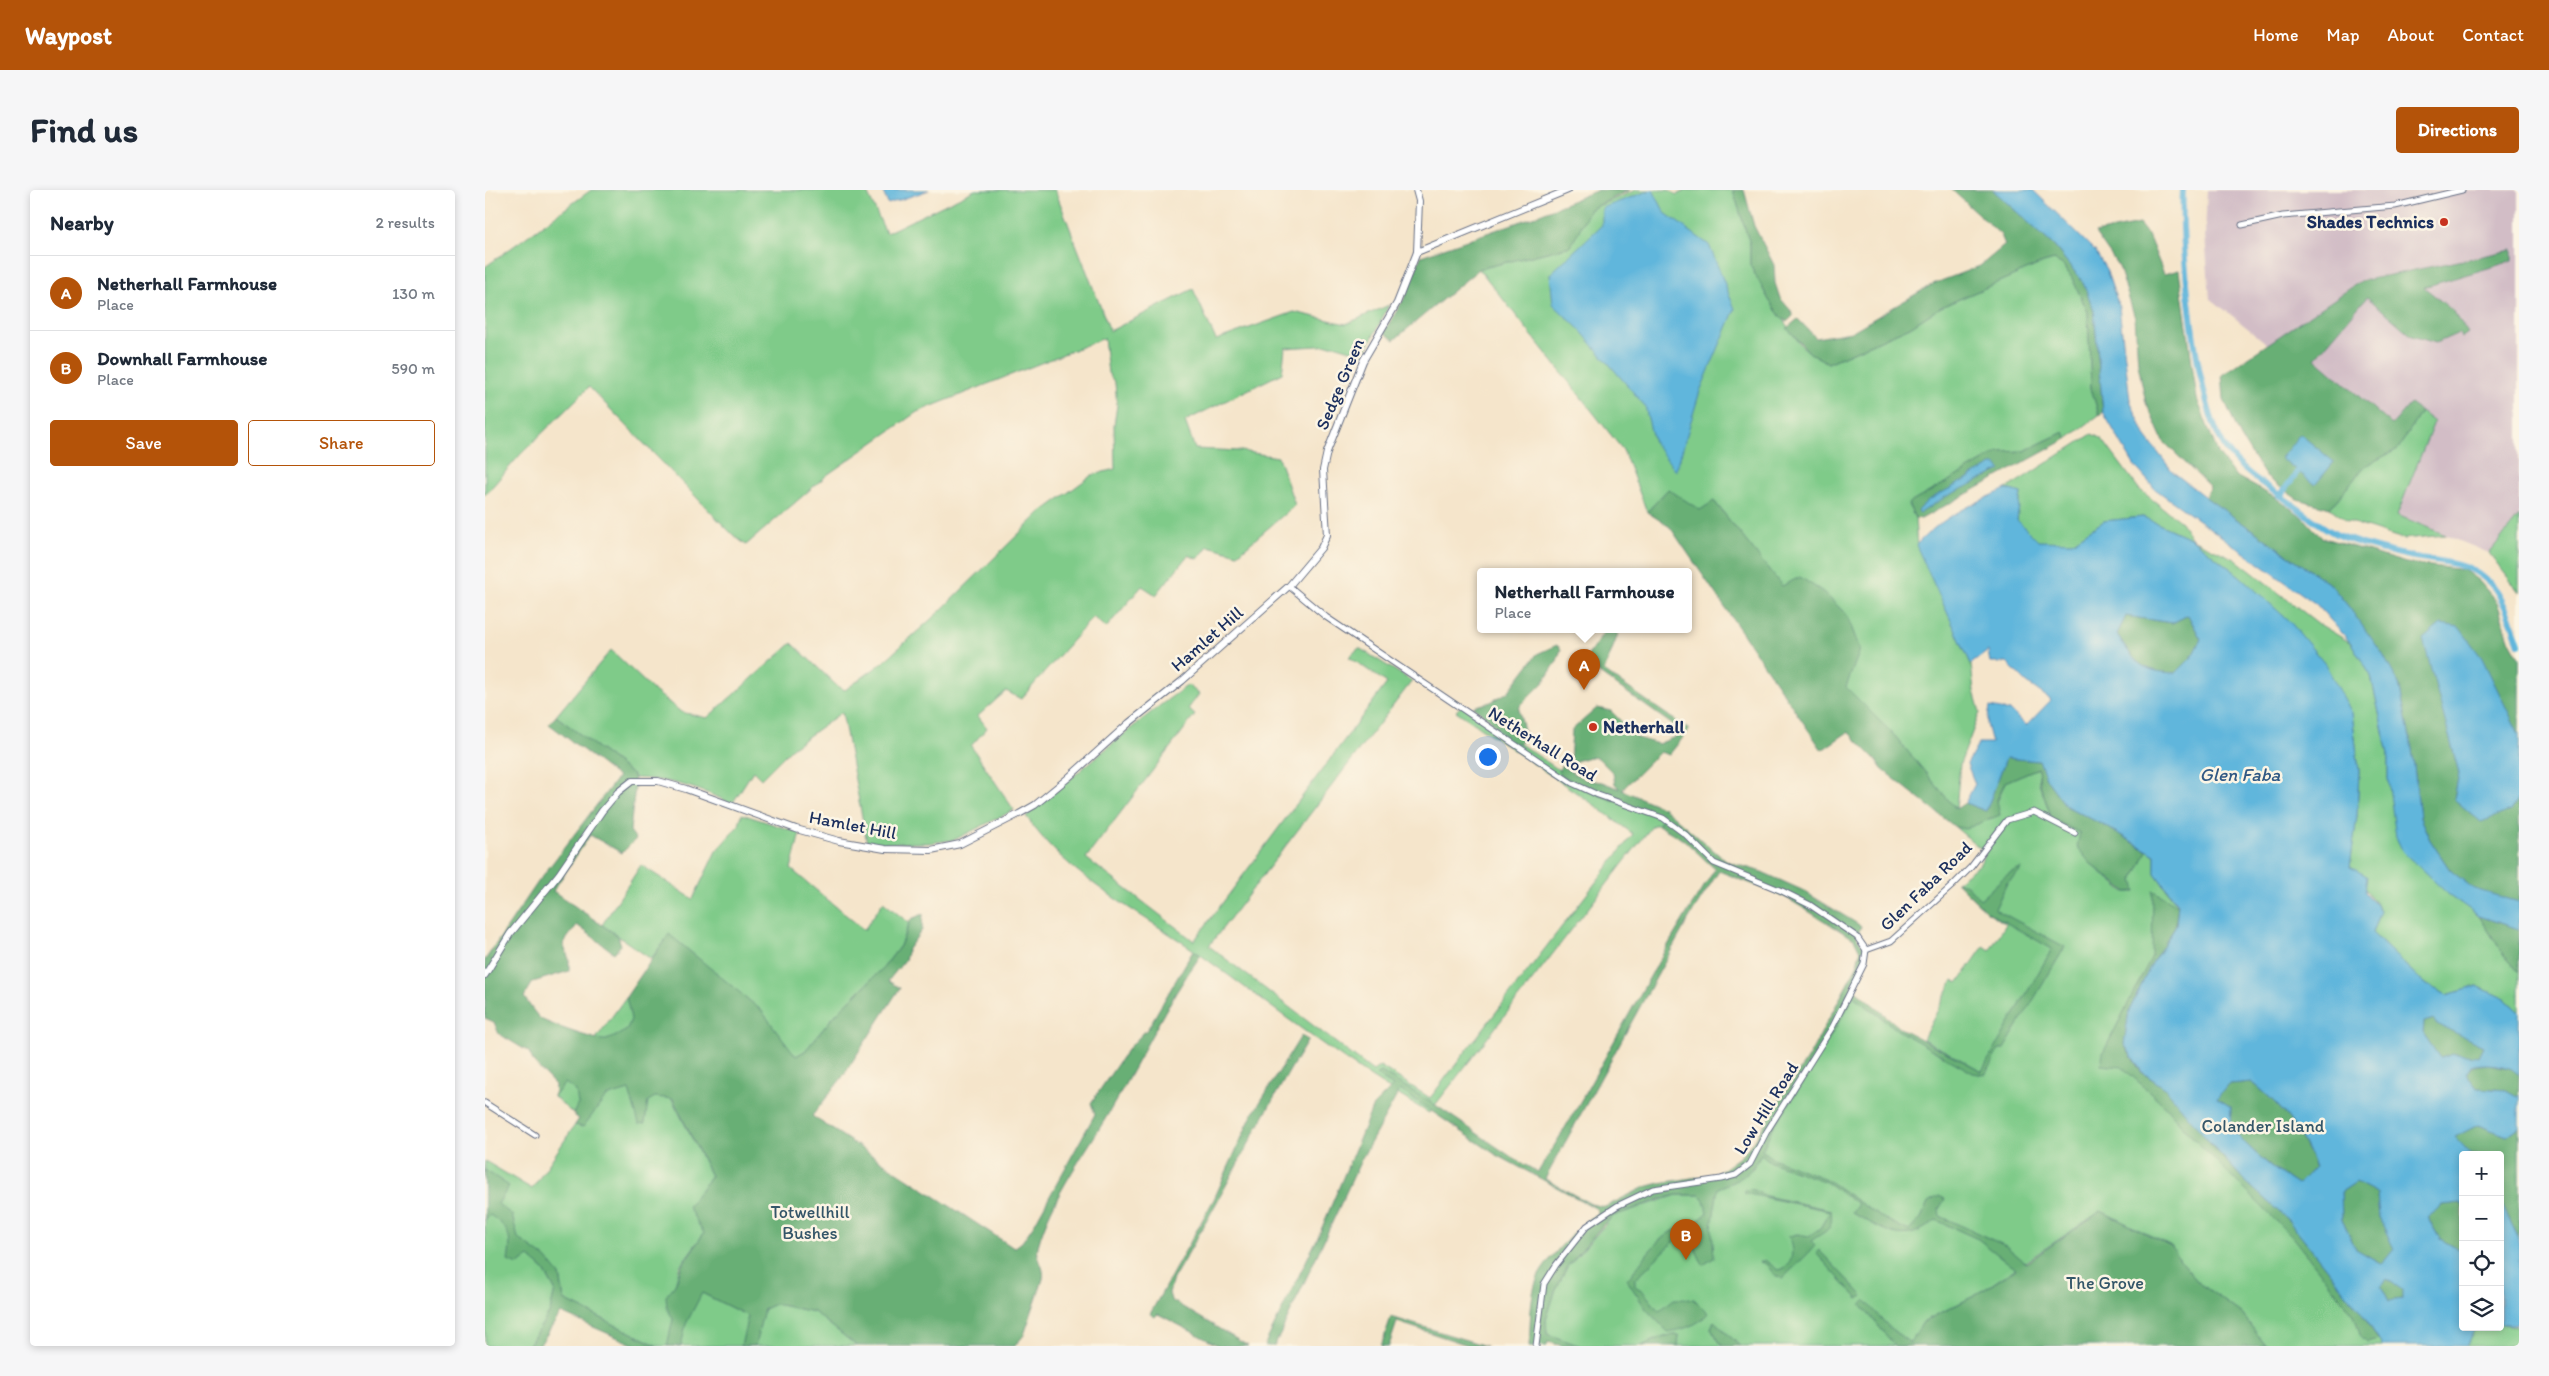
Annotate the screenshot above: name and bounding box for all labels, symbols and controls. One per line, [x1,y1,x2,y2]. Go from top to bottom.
text: Waypost [25,21,112,50]
text: Home [2253,24,2299,46]
text: Map [2327,24,2360,46]
text: About [2388,24,2434,46]
text: Contact [2462,24,2524,46]
button: Directions [2396,107,2519,153]
text: Find us [30,109,138,151]
text: Nearby [50,210,114,235]
place label: Shades Technics [2307,211,2434,233]
text: 2 results [375,213,435,232]
marker: Shades Technics [2438,216,2450,228]
text: Netherhall Farmhouse [97,272,277,295]
text: A [61,284,71,303]
text: 130 m [392,284,435,303]
text: Place [97,295,134,314]
street label: Sedge Green [1311,335,1369,433]
text: Downhall Farmhouse [97,347,268,370]
text: B [61,359,71,378]
text: 590 m [391,359,435,378]
text: Place [97,370,134,389]
button: Save [50,420,238,466]
button: Share [248,420,435,466]
popup [1477,568,1692,633]
text: Netherhall Farmhouse [1494,580,1675,603]
street label: Hamlet Hill [1166,602,1248,676]
text: Place [1494,603,1531,622]
pin: A [1568,649,1600,690]
street label: Netherhall Road [1484,702,1602,786]
place label: Netherhall [1603,716,1686,738]
marker: Netherhall [1587,721,1599,733]
your location [1475,744,1501,770]
water label: Glen Faba [2200,763,2281,786]
street label: Hamlet Hill [807,806,899,844]
street label: Glen Faba Road [1875,836,1977,936]
street label: Low Hill Road [1729,1057,1803,1159]
park label: Colander Island [2202,1115,2325,1137]
map controls [2459,1151,2504,1331]
button: + [2459,1151,2504,1196]
button: − [2459,1196,2504,1241]
park label: Totwellhill Bushes [770,1201,850,1244]
pin: B [1670,1219,1702,1260]
button: locate [2459,1241,2504,1286]
park label: The Grove [2066,1272,2144,1294]
button: layers [2459,1286,2504,1331]

